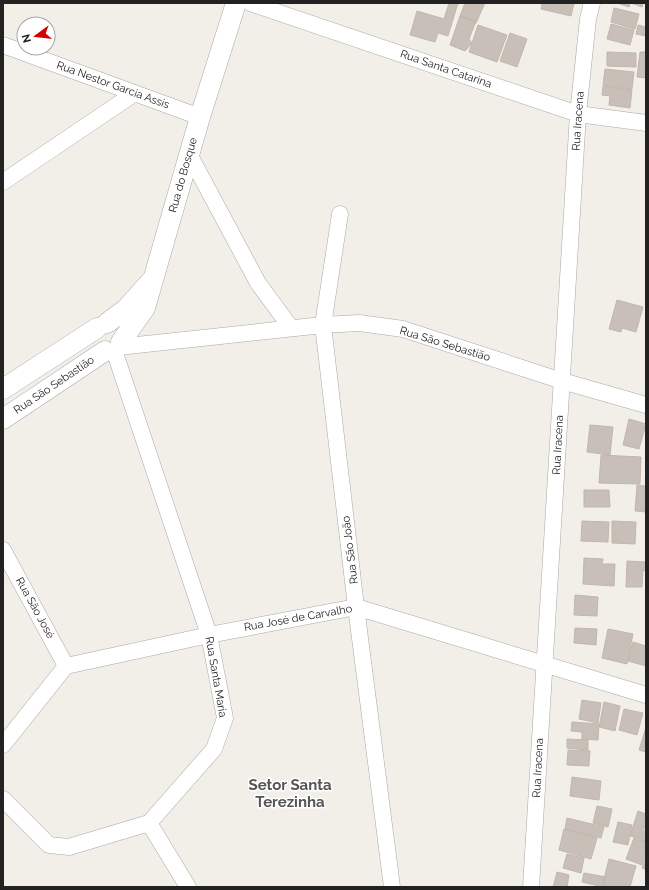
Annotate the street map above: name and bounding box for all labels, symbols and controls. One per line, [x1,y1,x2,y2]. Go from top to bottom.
north arrow [16,16,56,56]
text: N [19,33,34,44]
street label: Rua Santa Catarina [399,47,493,91]
street label: Rua Nestor Garcia Assis [55,58,171,112]
street label: Rua Iracena [569,91,587,151]
street label: Rua do Bosque [166,135,200,214]
street label: Rua São Sebastião [398,324,492,364]
street label: Rua São Sebastião [11,353,97,417]
street label: Rua Iracena [550,415,566,475]
street label: Rua São João [339,515,361,585]
street label: Rua São José [13,575,57,641]
street label: Rua José de Carvalho [243,602,354,634]
street label: Rua Santa Maria [202,636,230,718]
street label: Rua Iracena [530,738,546,798]
district label: Setor Santa Terezinha [248,776,332,811]

